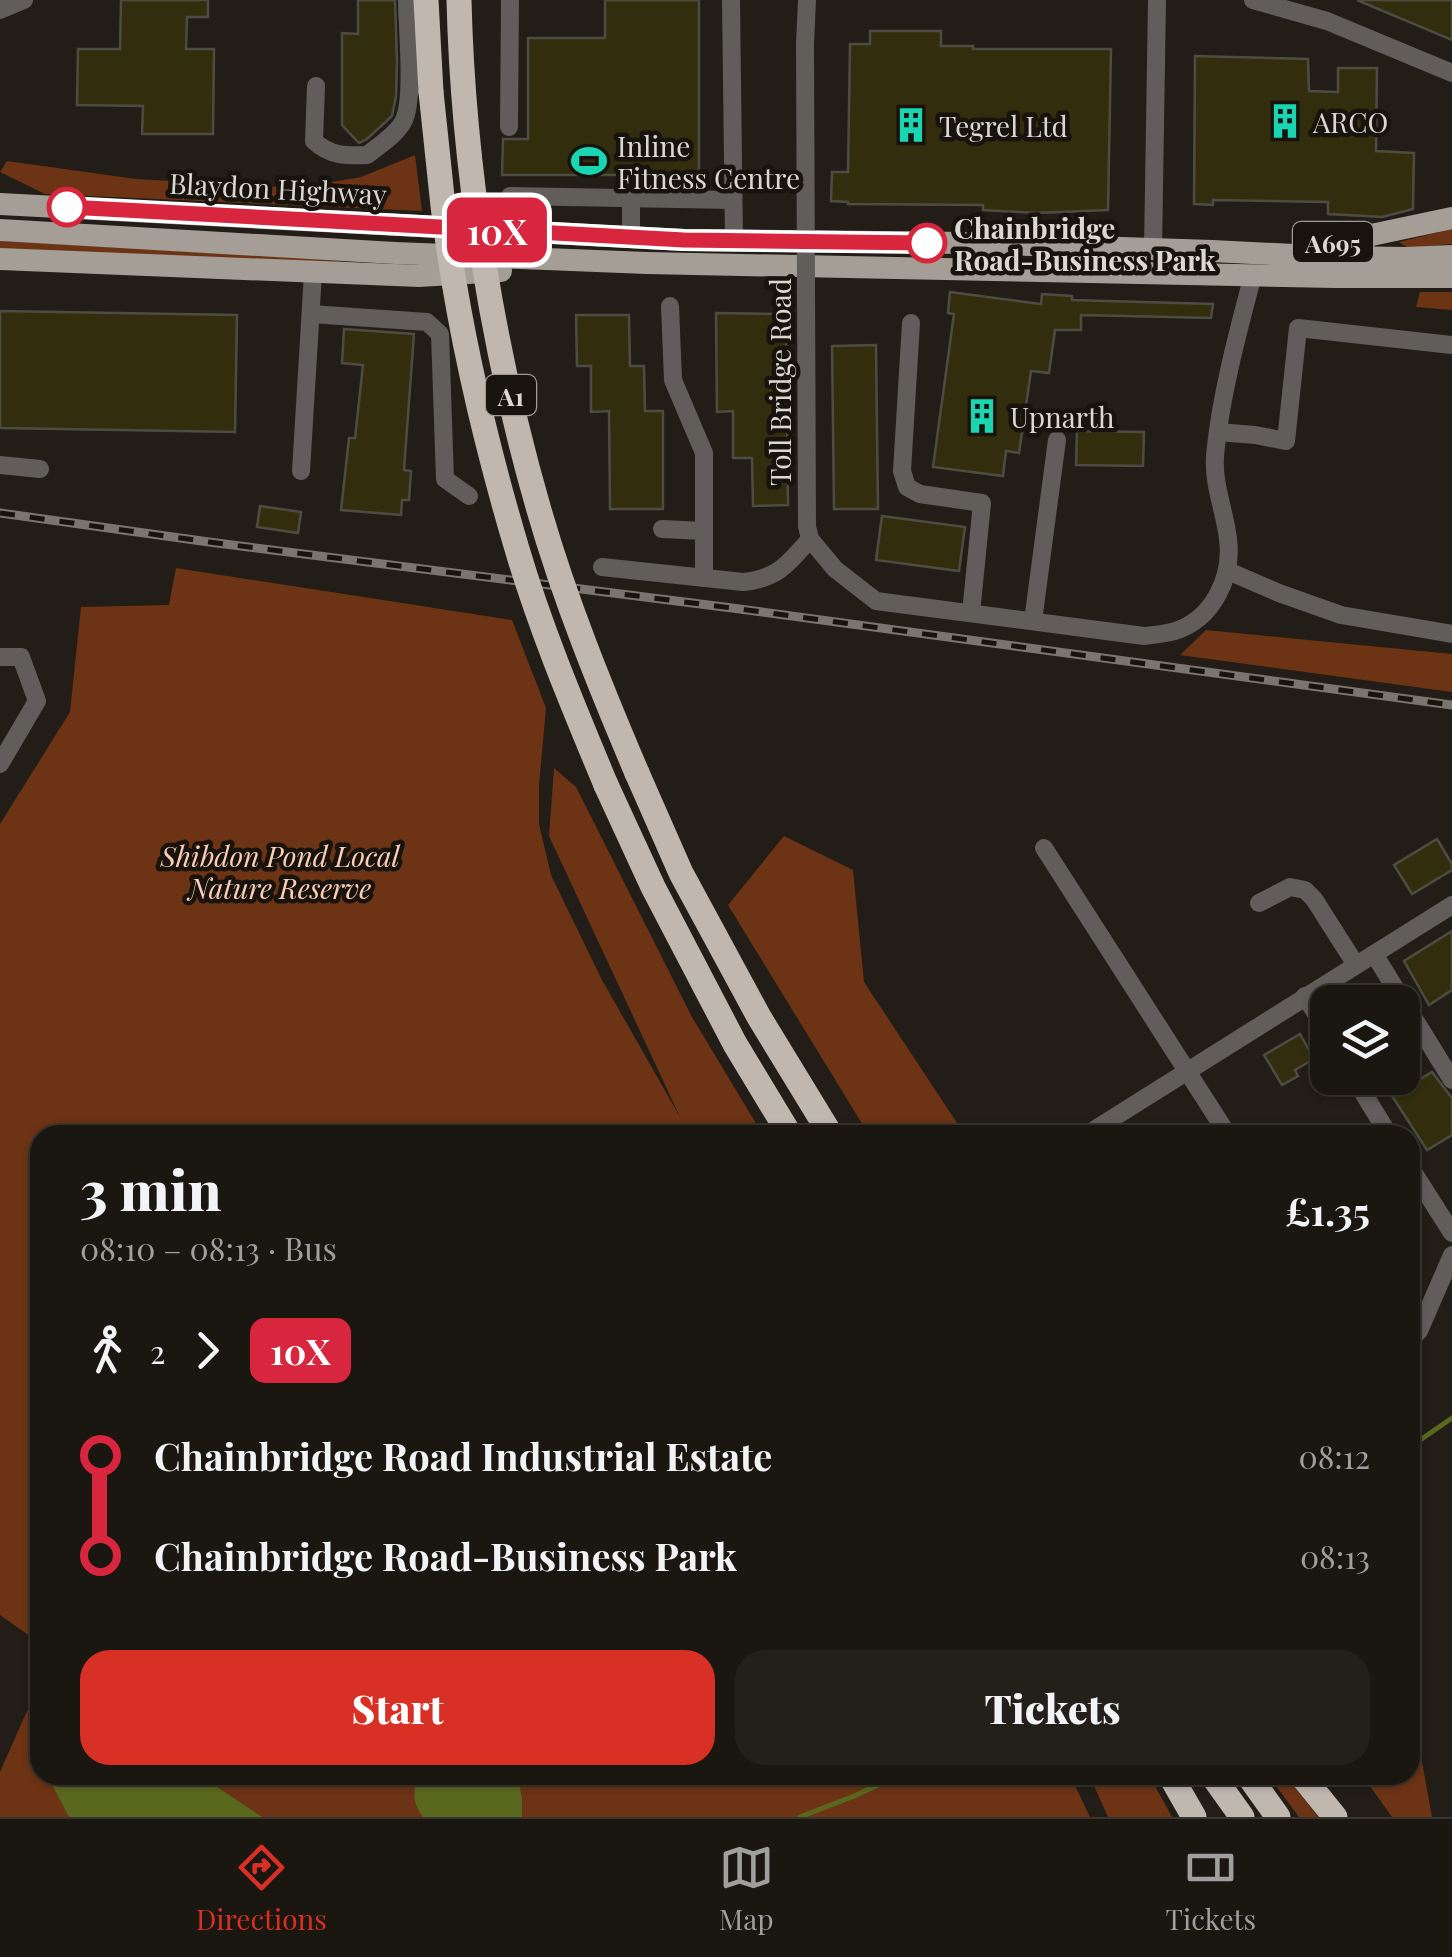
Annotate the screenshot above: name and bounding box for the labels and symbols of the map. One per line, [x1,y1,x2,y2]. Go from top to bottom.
building icon: ARCO [1266,102,1304,140]
place label: ARCO [1312,103,1388,140]
building icon: Tegrel Ltd [892,106,930,144]
place label: Tegrel Ltd [939,107,1068,144]
place label: Inline Fitness Centre [617,127,800,196]
sports icon: Inline Fitness Centre [570,142,608,180]
street label: Blaydon Highway [168,164,388,212]
unlabelled marker [48,188,86,226]
line badge: 10X [440,198,554,262]
place label: Chainbridge Road-Business Park [954,209,1216,278]
road number: A695 [1293,222,1373,262]
marker: Chainbridge Road-Business Park [908,224,946,262]
street label: Toll Bridge Road [761,278,798,486]
road number: A1 [486,375,536,415]
building icon: Upnarth [963,397,1001,435]
place label: Upnarth [1010,398,1115,435]
park label: Shibdon Pond Local Nature Reserve [160,837,401,906]

